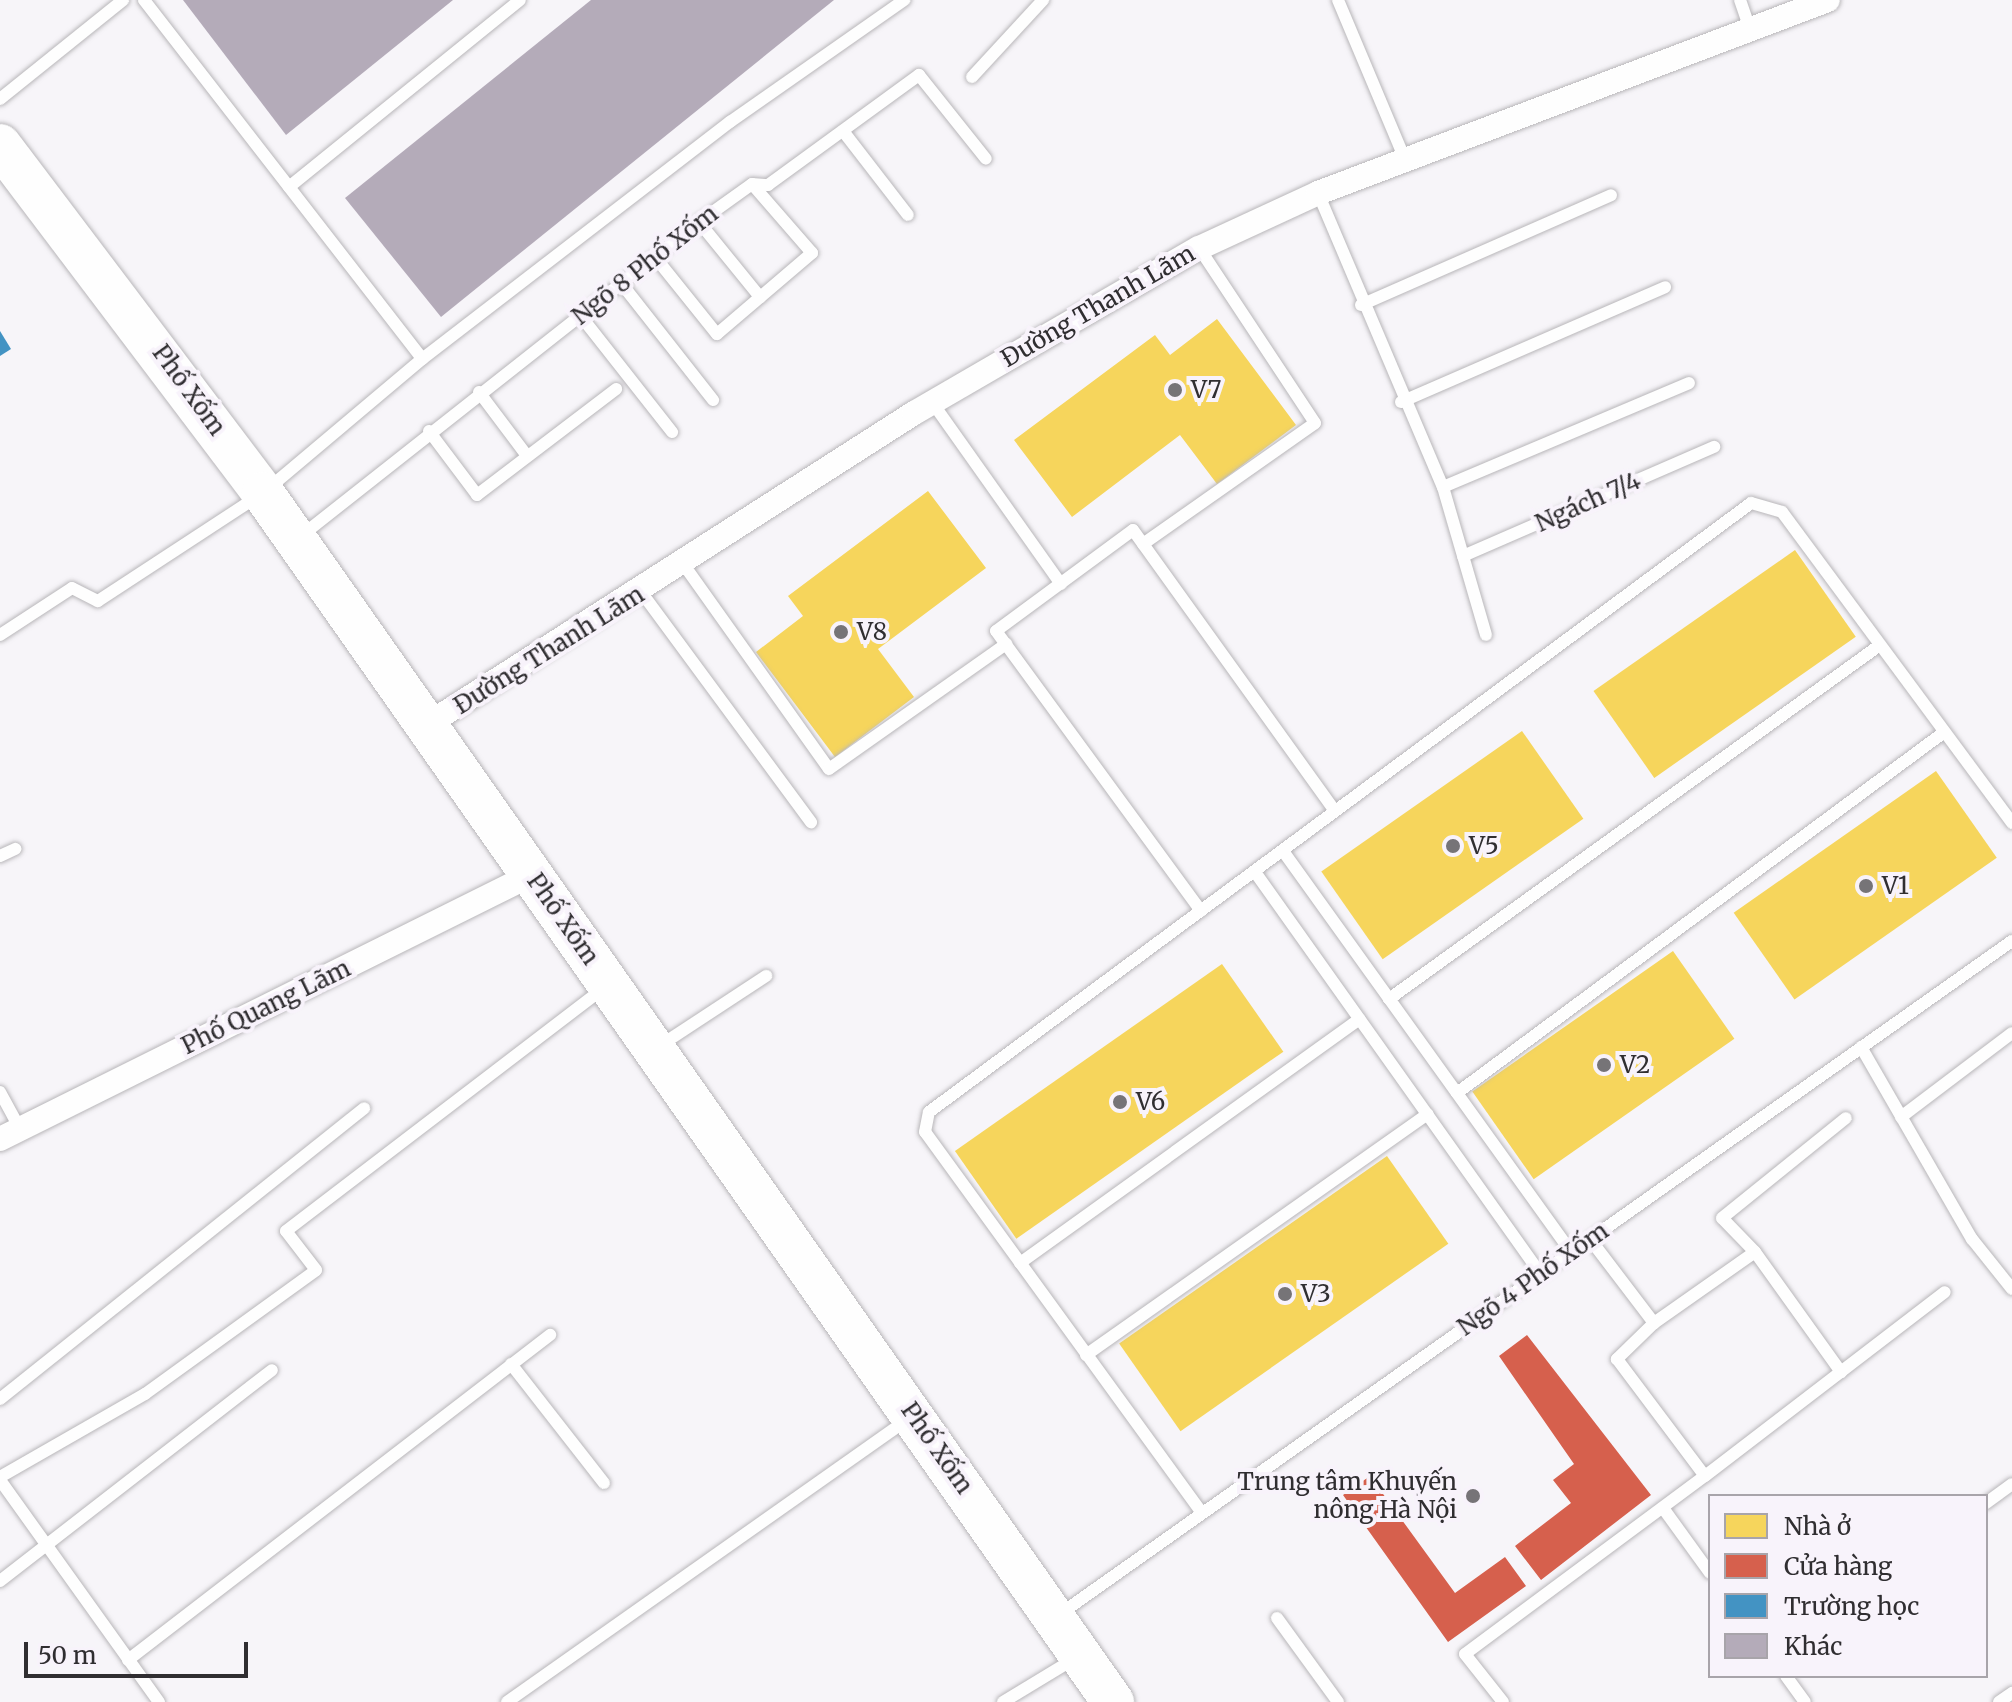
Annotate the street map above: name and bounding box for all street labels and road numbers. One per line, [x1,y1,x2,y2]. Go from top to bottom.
street label: Ngõ 8 Phố Xốm [566,199,724,331]
street label: Đường Thanh Lãm [996,239,1200,373]
street label: Phố Xốm [146,339,232,441]
street label: Ngách 7/4 [1531,466,1645,538]
street label: Đường Thanh Lãm [449,580,649,720]
street label: Phố Xốm [521,868,605,970]
street label: Phố Quang Lãm [177,954,355,1060]
street label: Ngõ 4 Phố Xốm [1452,1216,1614,1342]
street label: Phố Xốm [895,1397,979,1499]

